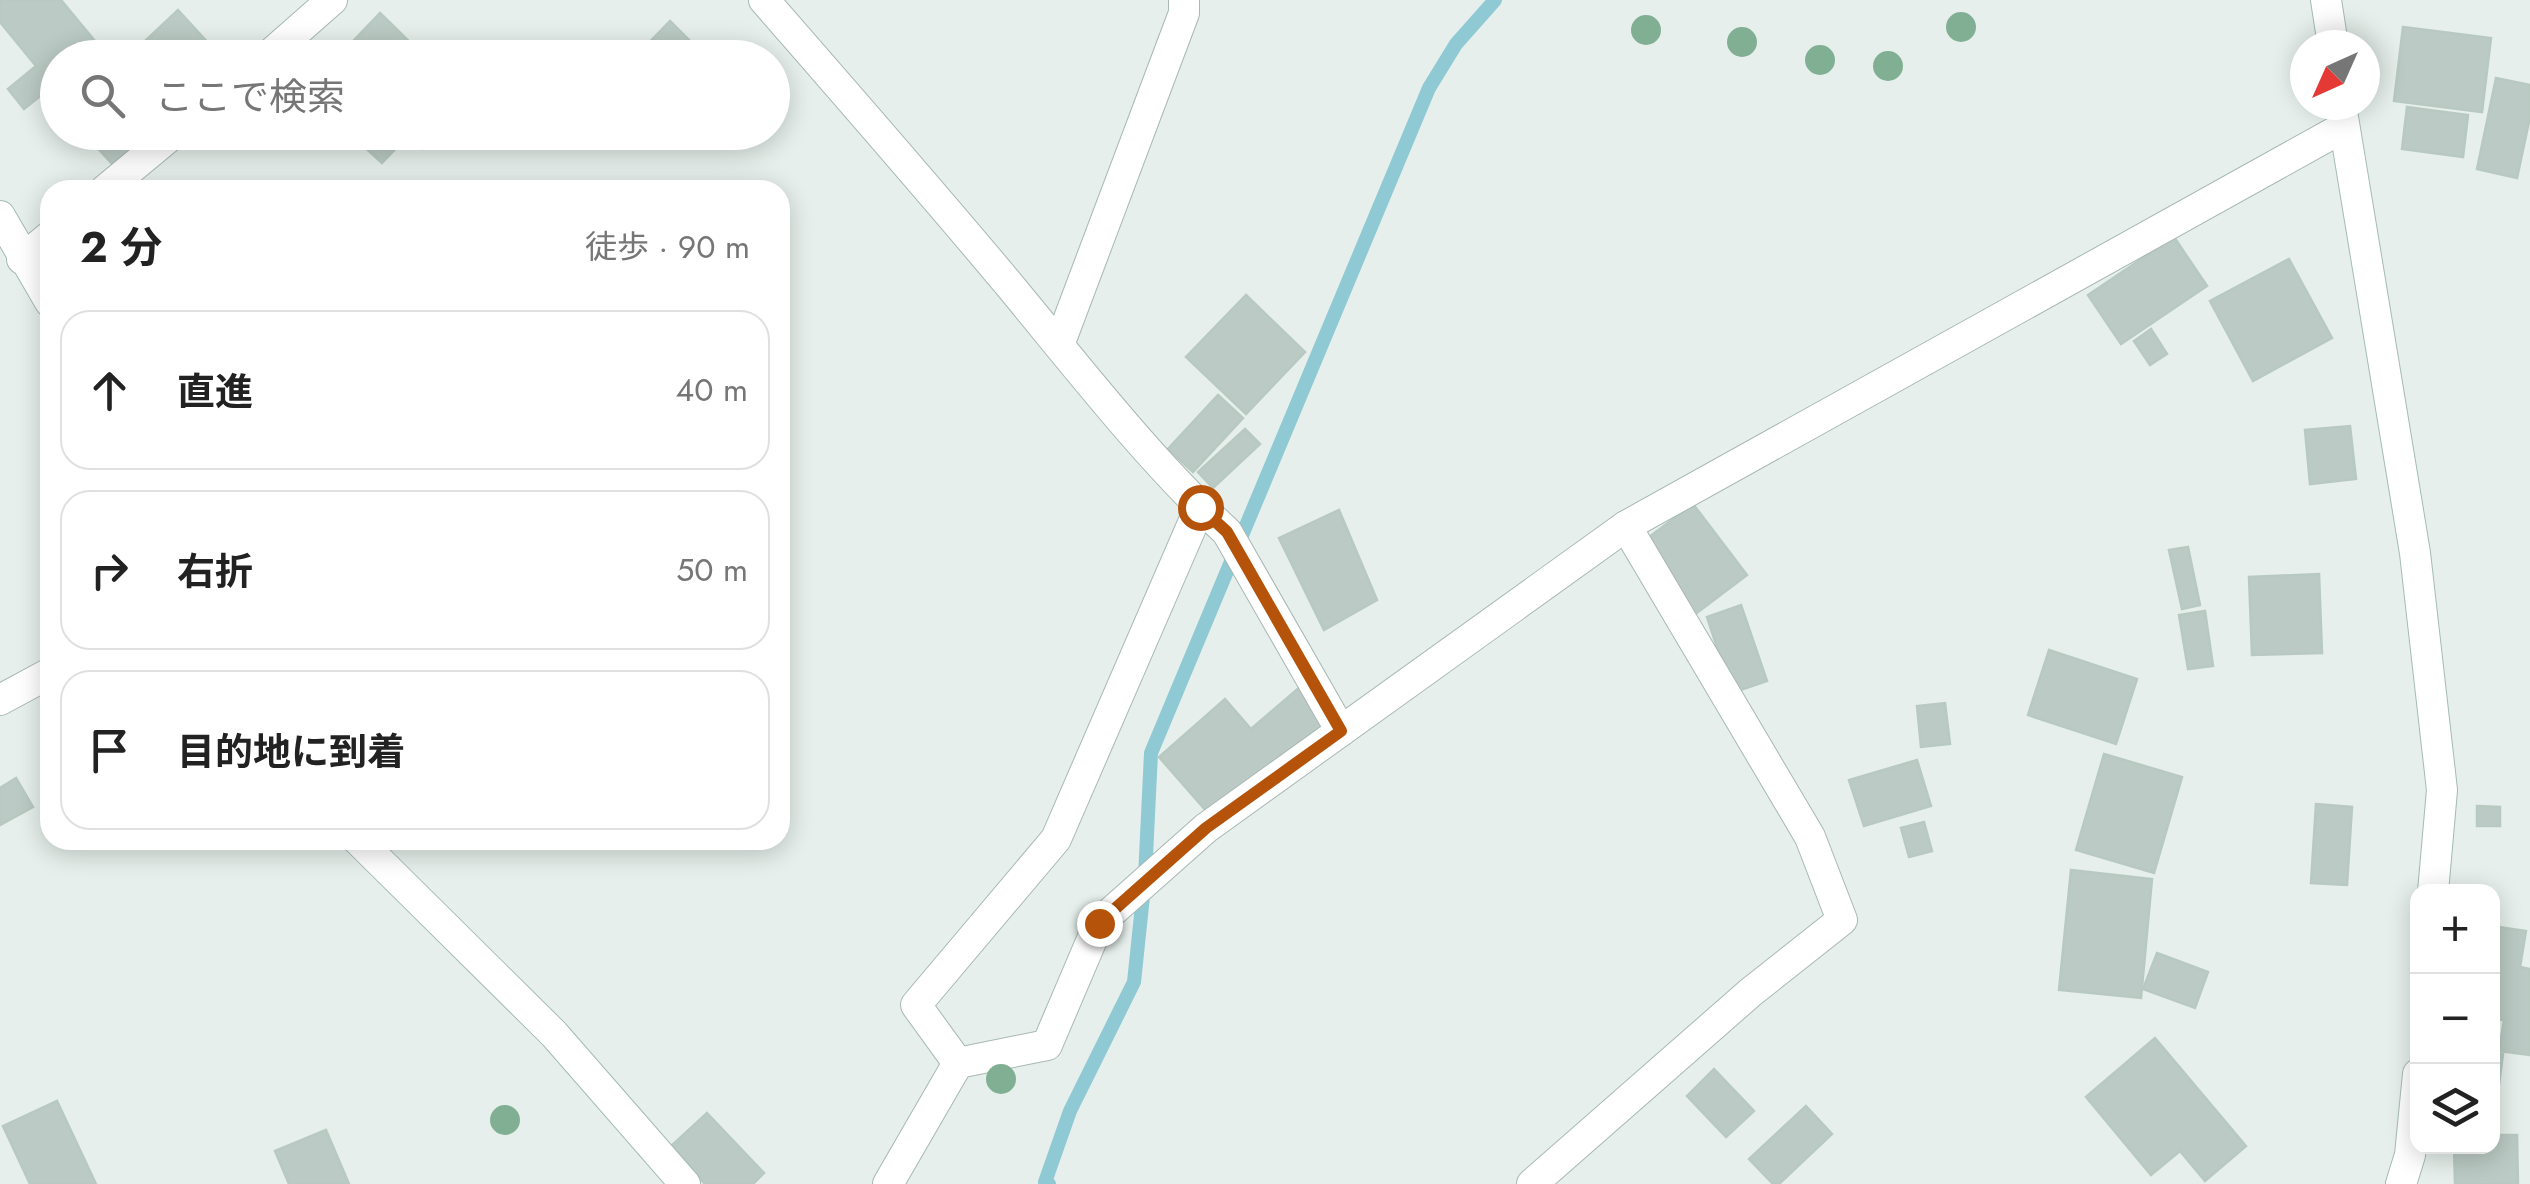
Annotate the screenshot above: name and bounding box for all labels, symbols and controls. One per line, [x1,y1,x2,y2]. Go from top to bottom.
north arrow [2290,30,2380,120]
search box [40,40,790,150]
icon: search [75,68,130,123]
text: ここで検索 [155,69,345,124]
text: 2 分 [80,217,162,278]
text: 徒歩 · 90 m [585,224,750,270]
icon: ahead [82,363,137,418]
text: 直進 [177,364,253,419]
text: 40 m [676,367,748,413]
route start [1178,485,1224,531]
icon: right [82,543,137,598]
text: 右折 [177,544,253,599]
text: 50 m [676,547,748,593]
icon: arrive [82,723,137,778]
text: 目的地に到着 [177,724,405,779]
map controls [2410,884,2500,1154]
button: + [2410,884,2500,974]
route end [1077,901,1123,947]
button: − [2410,974,2500,1064]
button: layers [2410,1064,2500,1154]

